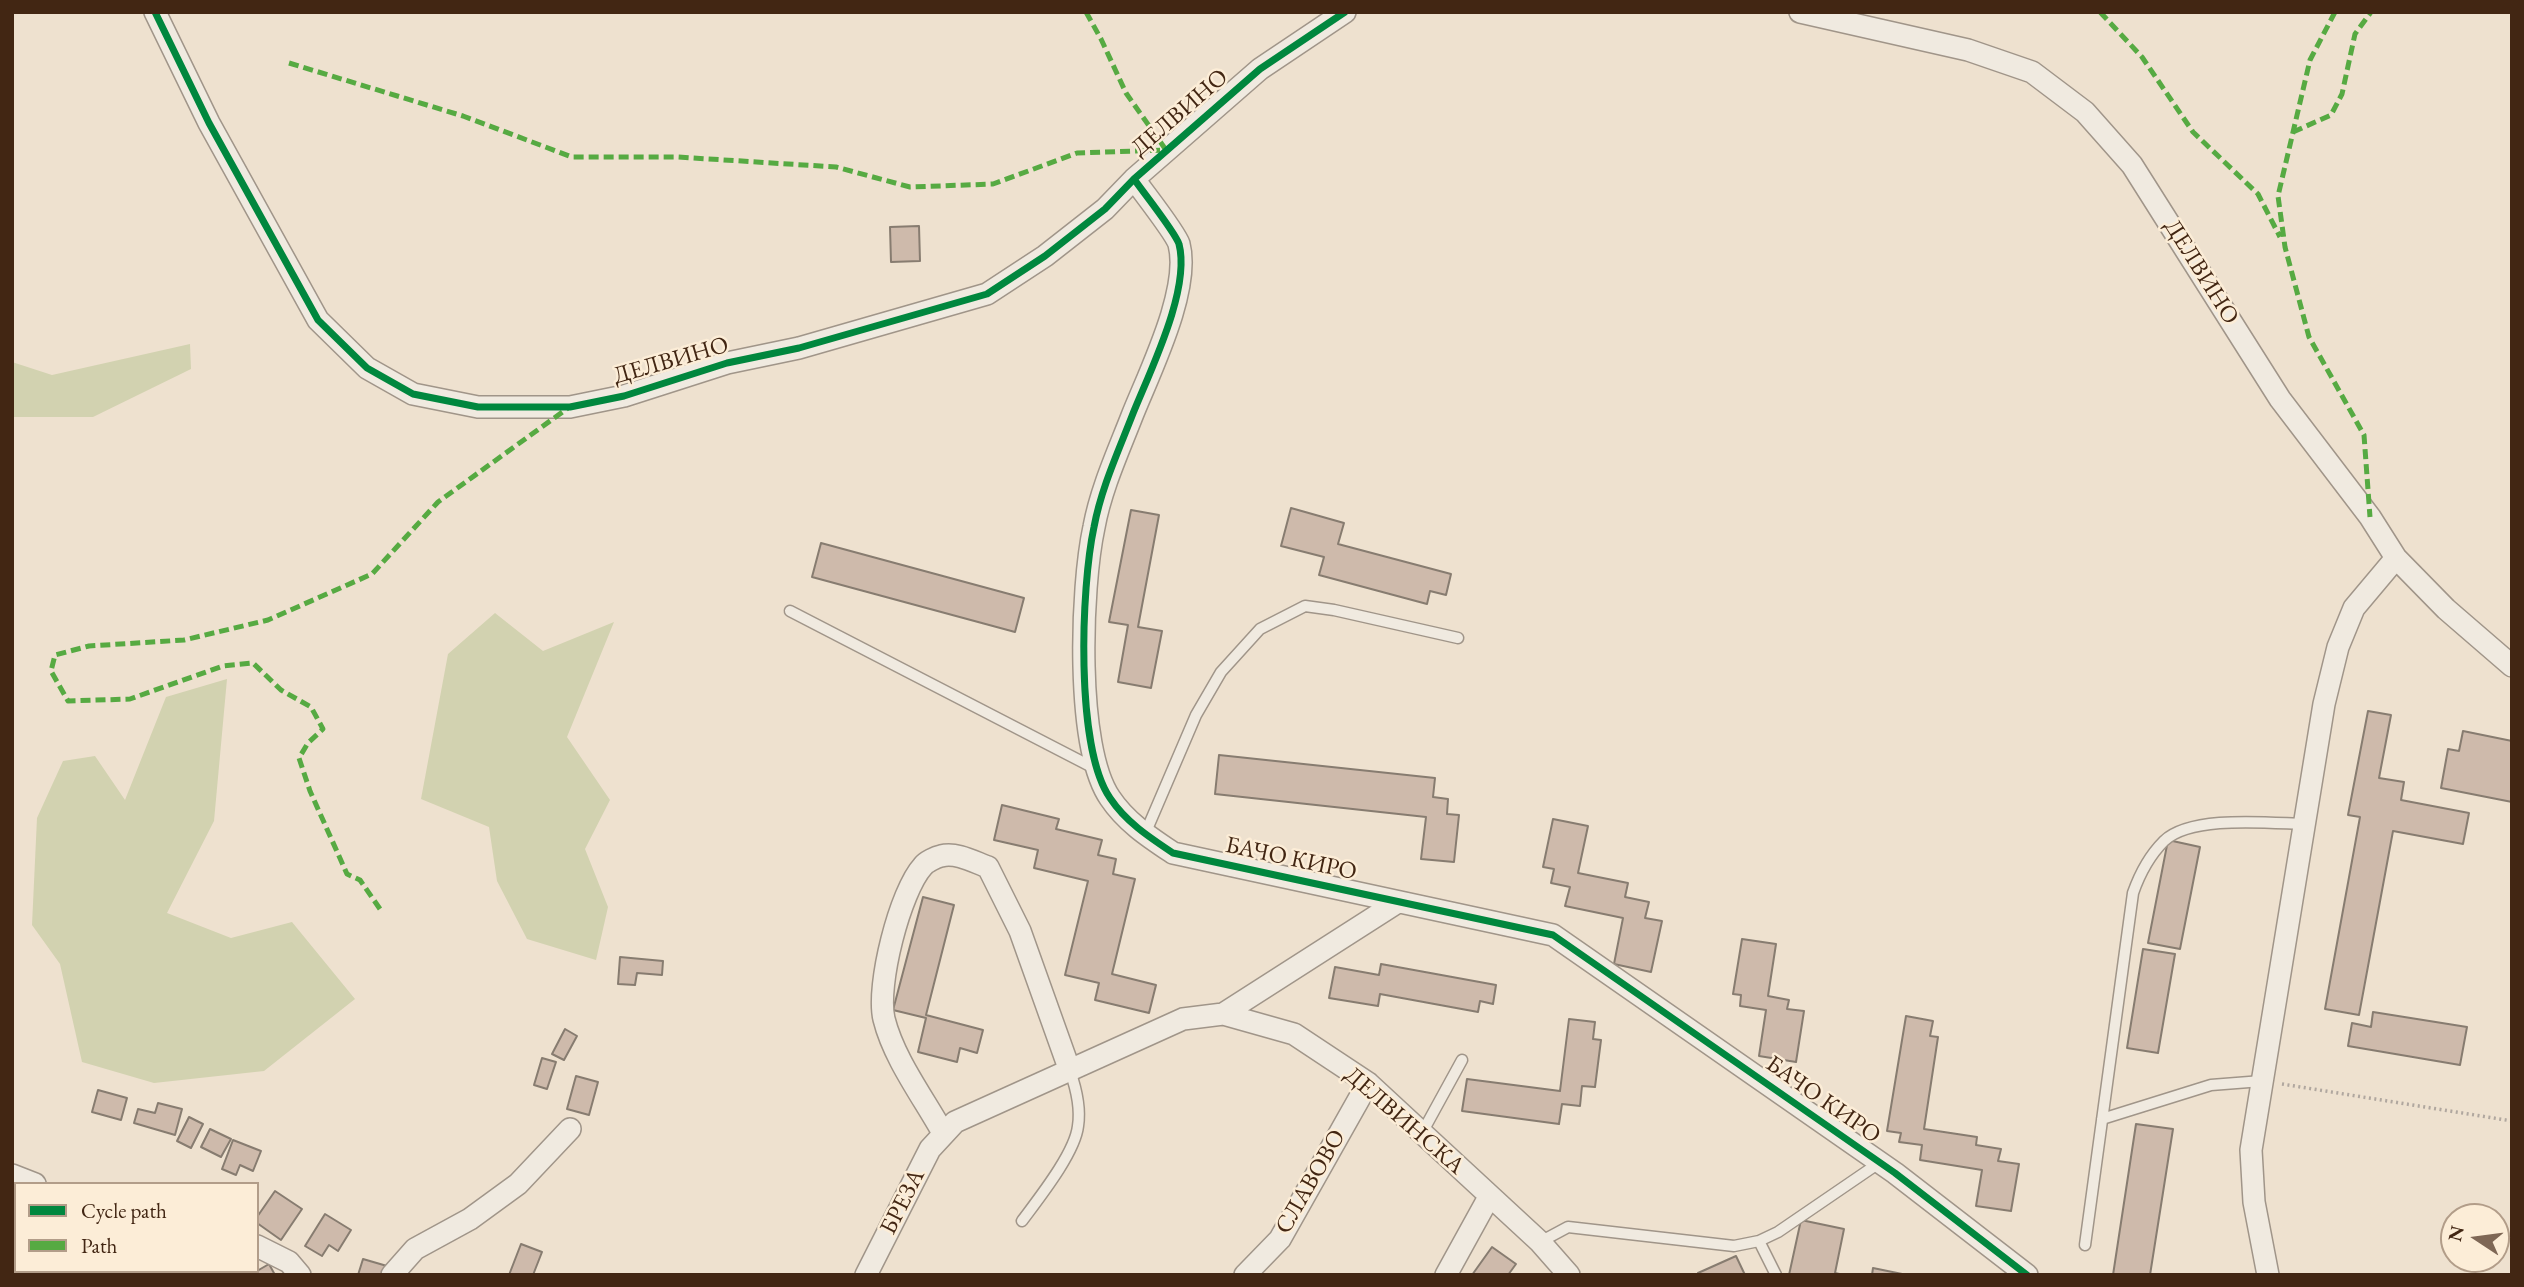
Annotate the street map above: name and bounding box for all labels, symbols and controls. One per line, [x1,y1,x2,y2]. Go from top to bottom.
street label: ДЕЛВИНО [1126,63,1234,163]
street label: ДЕЛВИНО [2157,214,2245,330]
street label: ДЕЛВИНО [610,331,732,391]
street label: БАЧО КИРО [1223,831,1359,887]
street label: БАЧО КИРО [1760,1050,1886,1150]
street label: ДЕЛВИНСКА [1338,1061,1470,1181]
street label: СЛАВОВО [1270,1125,1352,1239]
street label: БРЕЗА [874,1164,932,1240]
legend [14,1182,259,1273]
text: Cycle path [81,1197,167,1224]
north arrow [2440,1203,2510,1273]
text: N [2442,1223,2470,1244]
text: Path [81,1232,117,1259]

